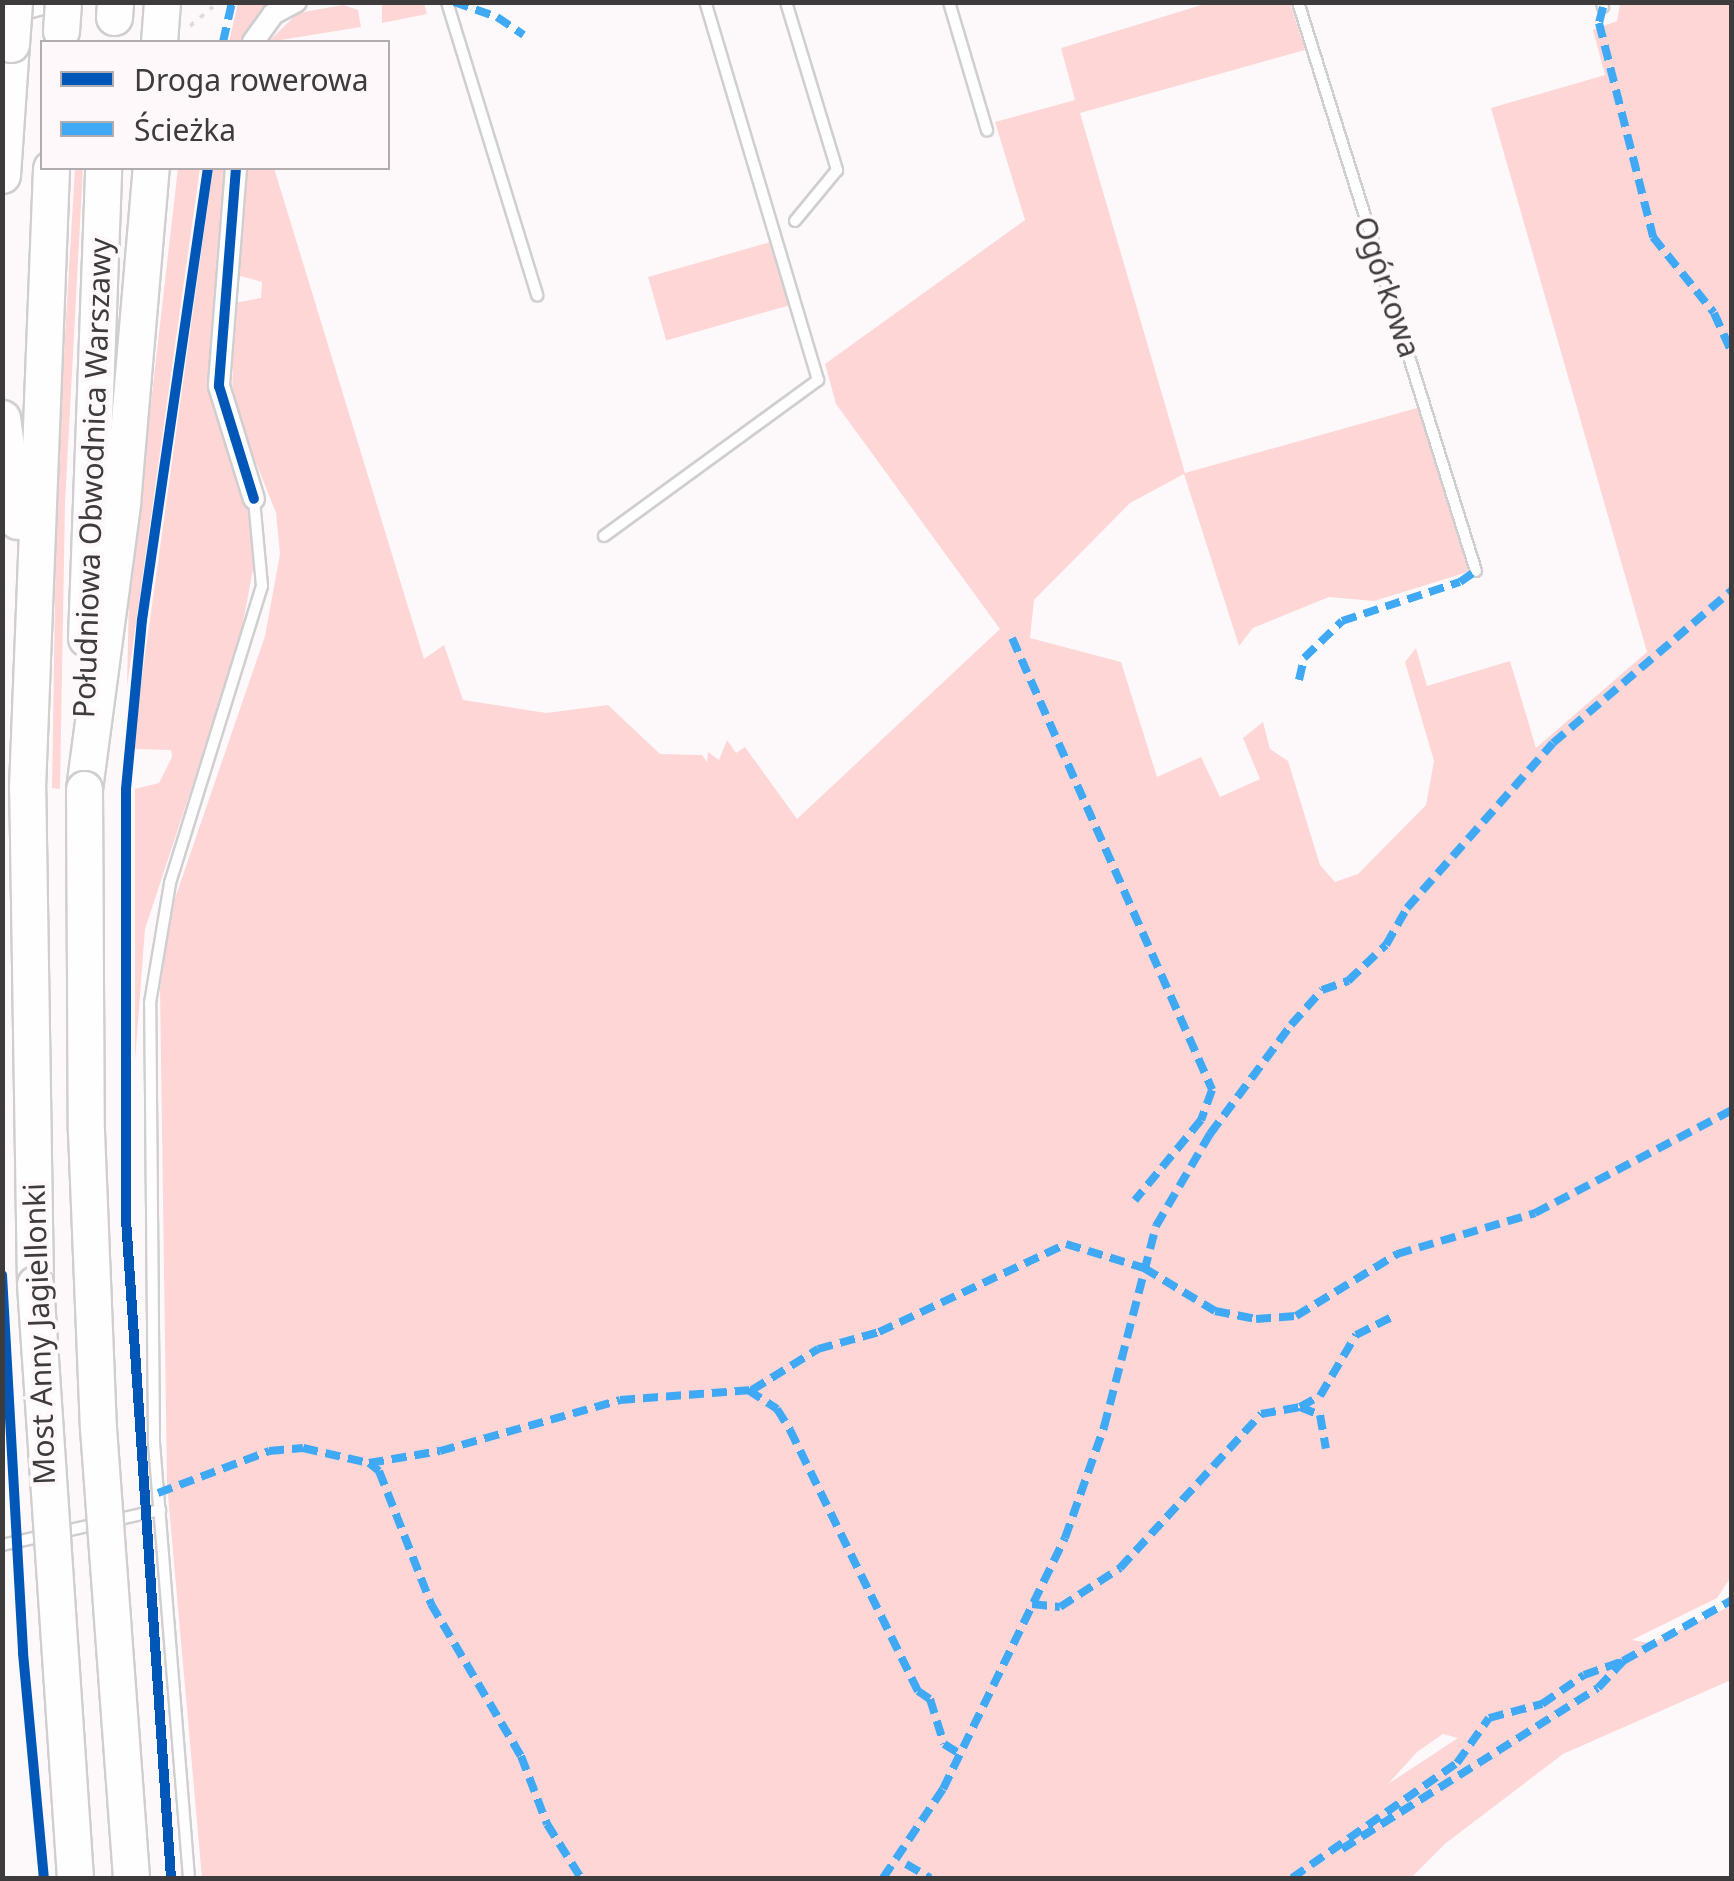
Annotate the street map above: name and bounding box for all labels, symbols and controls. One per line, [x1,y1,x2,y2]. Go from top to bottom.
legend [40,40,390,170]
text: Droga rowerowa [134,59,369,100]
text: Ścieżka [134,109,236,150]
street label: Ogórkowa [1346,212,1428,362]
street label: Południowa Obwodnica Warszawy [66,237,118,719]
street label: Most Anny Jagiellonki [16,1183,62,1485]

